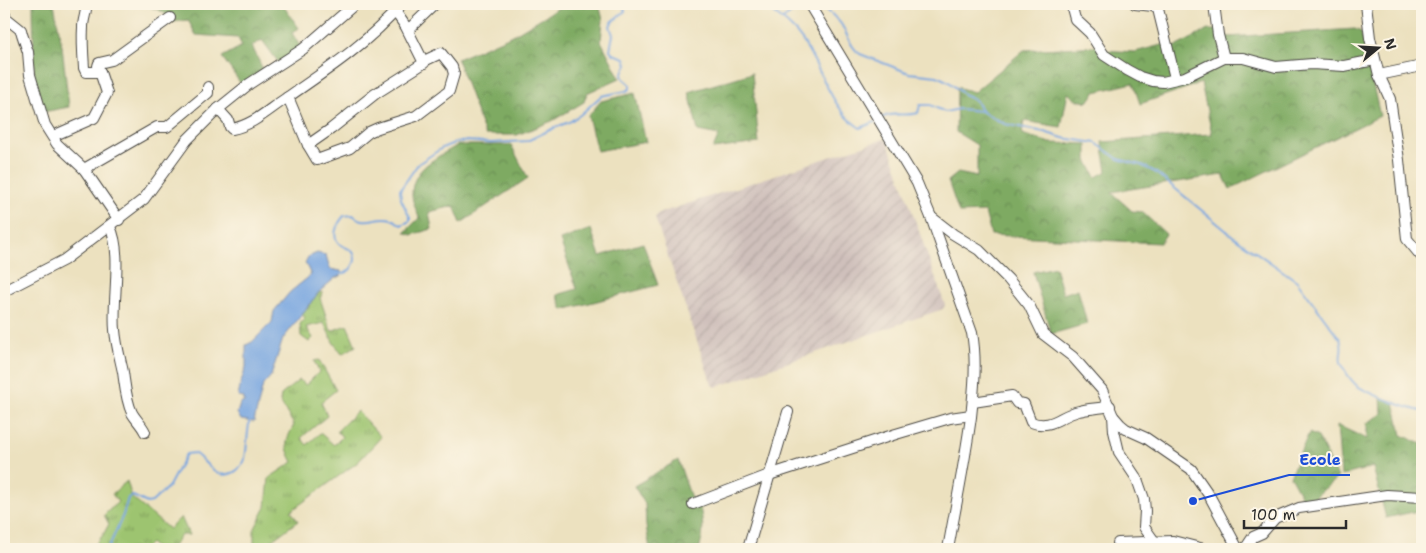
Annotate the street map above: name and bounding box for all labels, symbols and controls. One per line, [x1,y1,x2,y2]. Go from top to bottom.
north arrow [1354,22,1404,72]
text: N [1380,36,1401,52]
callout: Ecole [1289,445,1350,475]
text: Ecole [1299,450,1341,470]
scale bar [1244,498,1346,530]
text: 100 m [1251,505,1296,525]

